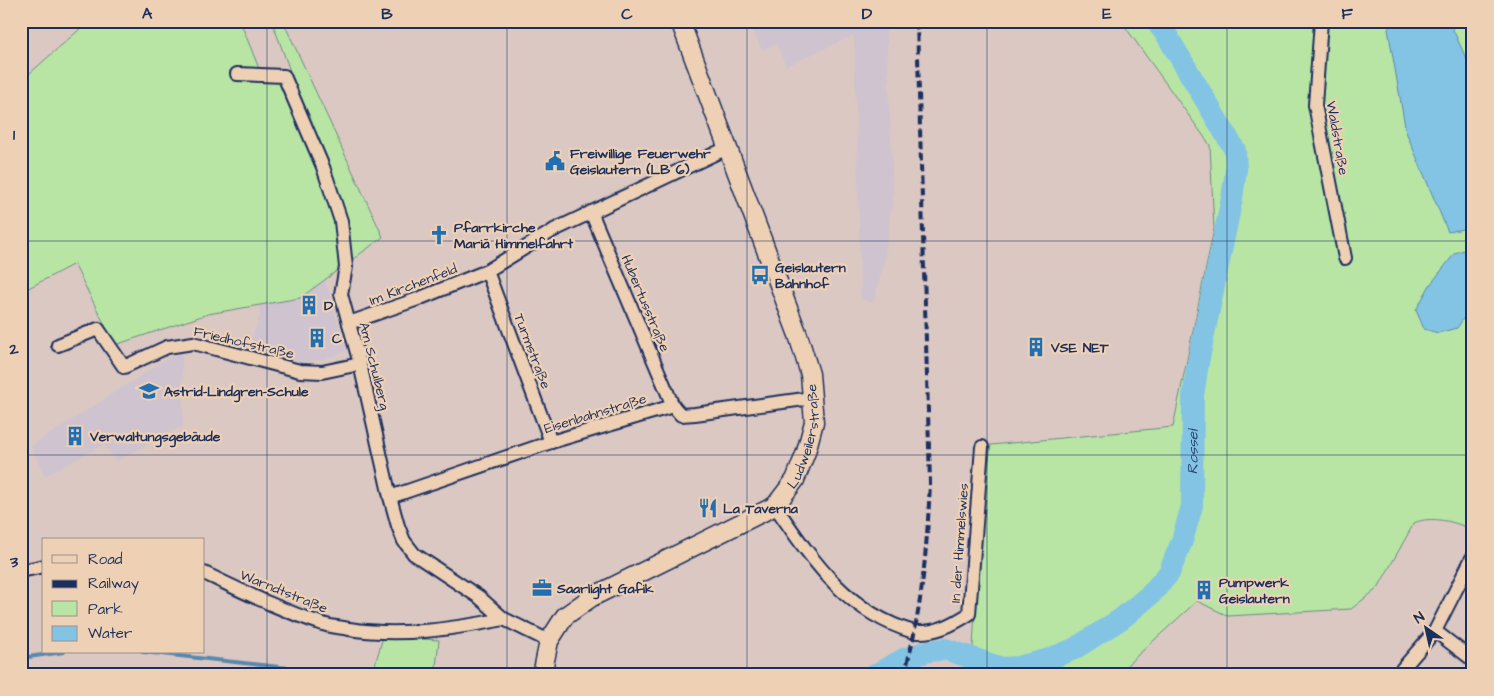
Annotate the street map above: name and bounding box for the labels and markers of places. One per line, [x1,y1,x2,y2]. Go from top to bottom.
place label: Freiwillige Feuerwehr Geislautern (LB 6) [570,144,711,180]
public building icon: Freiwillige Feuerwehr Geislautern (LB 6) [544,150,566,172]
place label: Pfarrkirche Mariä Himmelfahrt [454,218,574,254]
church icon: Pfarrkirche Mariä Himmelfahrt [428,224,450,246]
place label: Geislautern Bahnhof [775,258,846,294]
bus stop icon: Geislautern Bahnhof [749,264,771,286]
building icon: D [298,294,320,316]
place label: D [324,296,334,316]
building icon: C [306,327,328,349]
place label: C [332,329,342,349]
building icon: VSE NET [1025,336,1047,358]
place label: VSE NET [1050,338,1109,358]
school or university icon: Astrid-Lindgren-Schule [138,380,160,402]
place label: Astrid-Lindgren-Schule [164,382,309,403]
building icon: Verwaltungsgebäude [64,425,86,447]
place label: Verwaltungsgebäude [89,427,221,448]
restaurant icon: La Taverna [697,497,719,519]
place label: La Taverna [723,499,799,519]
place label: Pumpwerk Geislautern [1219,573,1290,609]
office icon: Saarlight Gafik [531,577,553,599]
place label: Saarlight Gafik [556,579,654,600]
building icon: Pumpwerk Geislautern [1193,579,1215,601]

